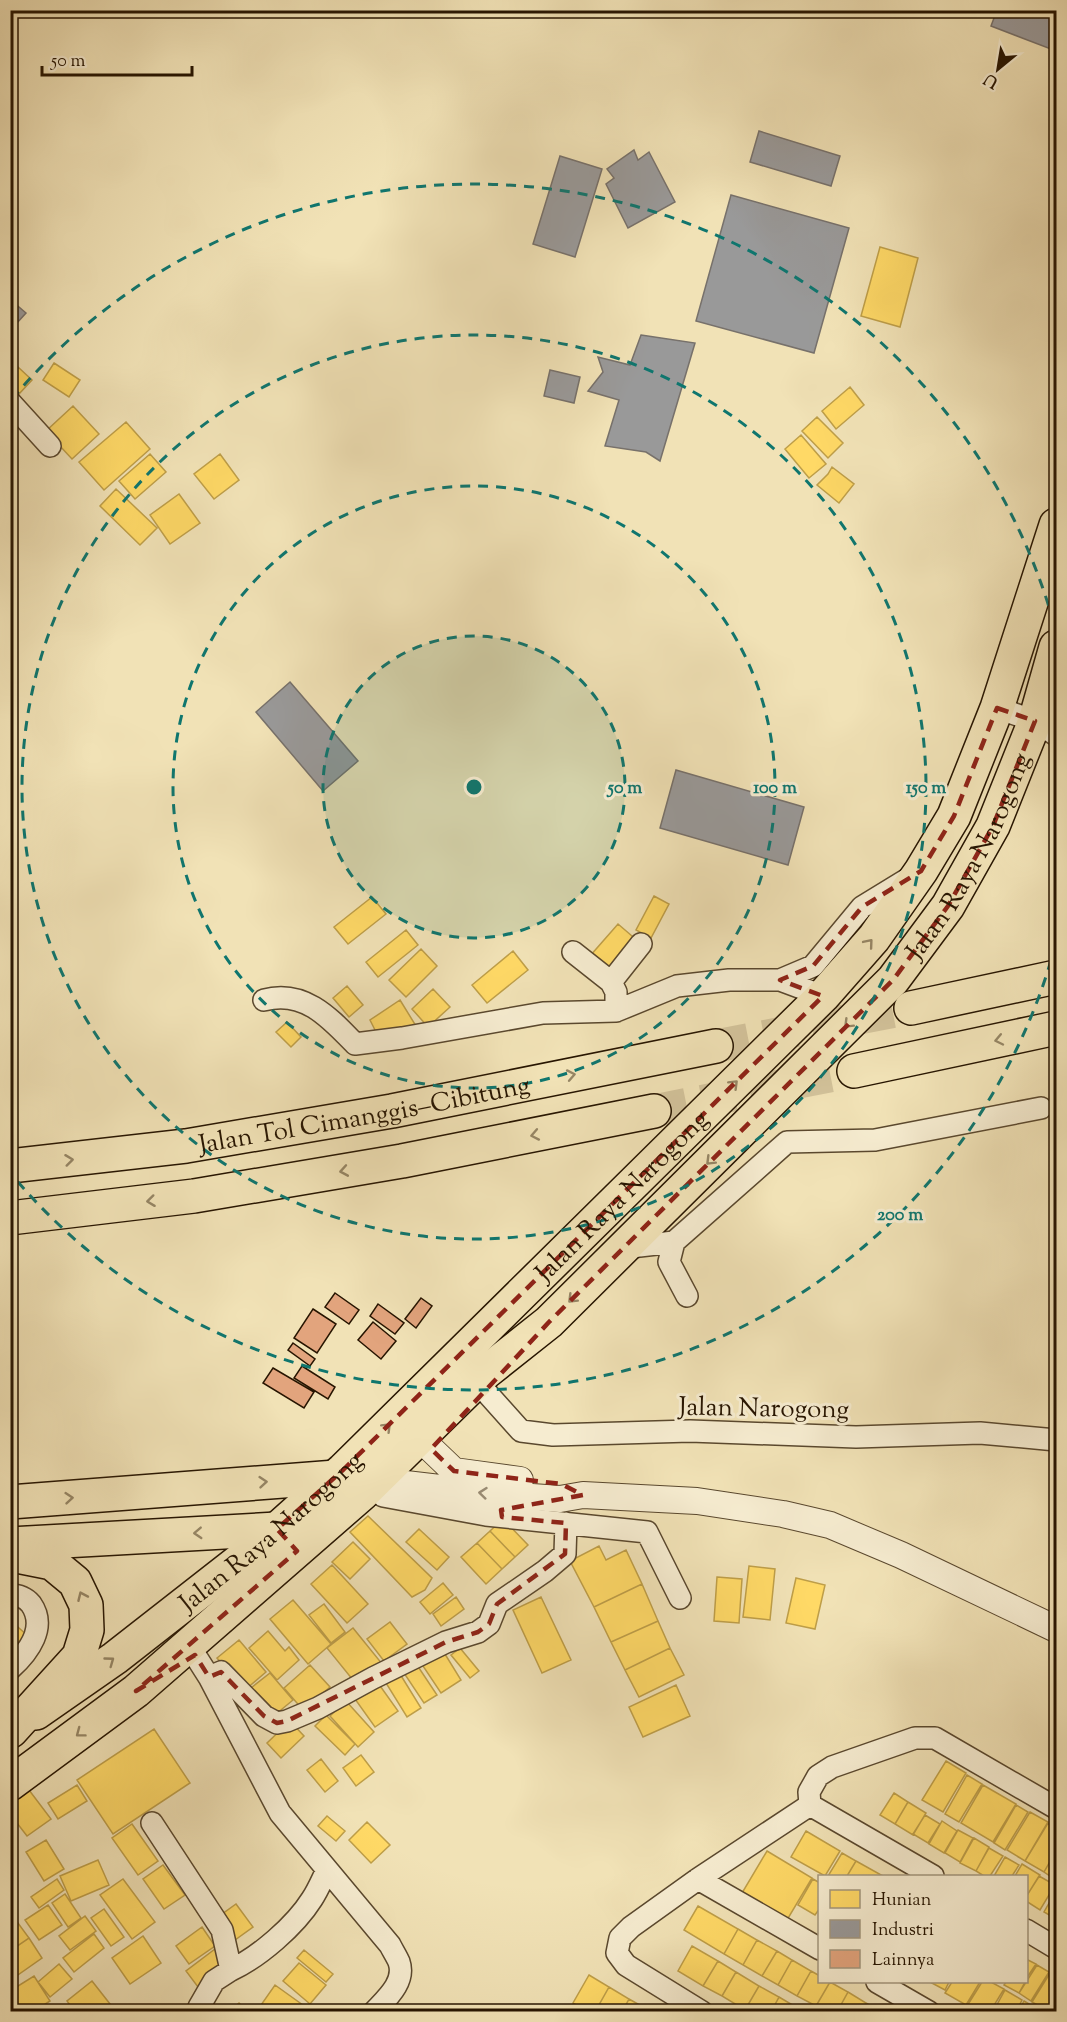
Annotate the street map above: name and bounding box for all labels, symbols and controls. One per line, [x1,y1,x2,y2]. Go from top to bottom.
scale bar [42,39,192,77]
north arrow [968,39,1028,99]
text: 50 m [50,49,86,75]
text: U [980,66,1003,93]
street label: Jalan Raya Narogong [897,748,1041,970]
text: 50 m [606,776,642,802]
text: 100 m [753,776,797,802]
text: 150 m [906,776,946,802]
centre of rings [464,777,484,797]
one-way arrow [862,939,873,950]
one-way arrow [845,1017,855,1028]
one-way arrow [995,1033,1005,1046]
street label: Jalan Tol Cimanggis–Cibitung [194,1068,533,1165]
one-way arrow [566,1069,576,1082]
one-way arrow [727,1080,738,1091]
street label: Jalan Raya Narogong [526,1103,718,1293]
one-way arrow [530,1128,540,1141]
one-way arrow [64,1154,73,1166]
one-way arrow [706,1155,717,1165]
one-way arrow [339,1164,349,1177]
one-way arrow [146,1195,155,1207]
text: 200 m [877,1203,923,1229]
one-way arrow [568,1291,579,1302]
street label: Jalan Narogong [676,1389,850,1429]
one-way arrow [379,1424,390,1435]
street label: Jalan Raya Narogong [171,1444,373,1623]
one-way arrow [259,1476,268,1489]
one-way arrow [479,1487,488,1500]
one-way arrow [64,1492,73,1505]
one-way arrow [193,1527,202,1540]
one-way arrow [77,1591,89,1602]
one-way arrow [103,1658,114,1669]
one-way arrow [75,1726,86,1737]
legend [818,1875,1028,1983]
text: Hunian [872,1888,932,1914]
text: Industri [872,1918,934,1944]
text: Lainnya [872,1948,934,1974]

